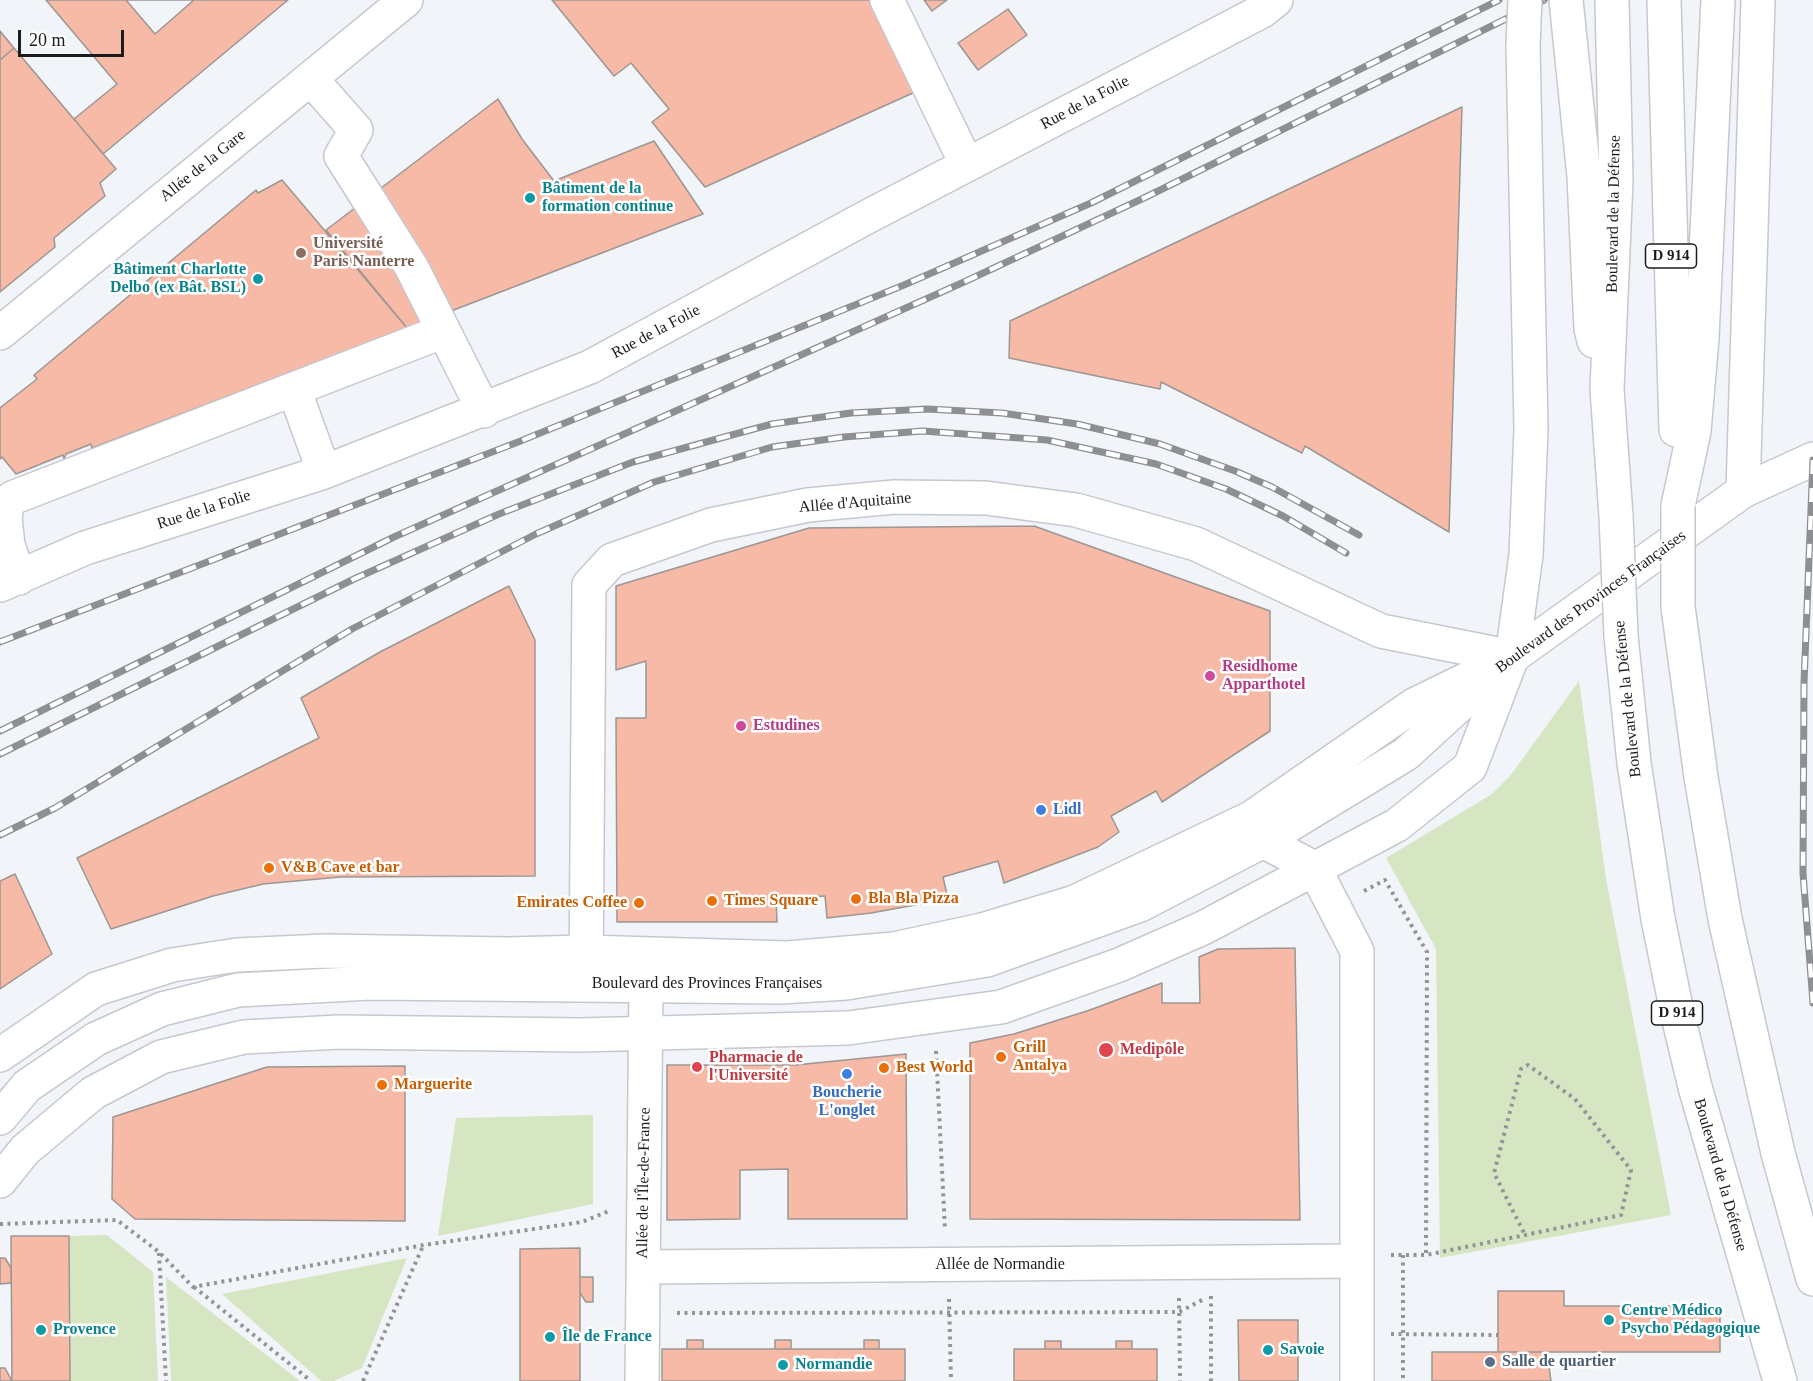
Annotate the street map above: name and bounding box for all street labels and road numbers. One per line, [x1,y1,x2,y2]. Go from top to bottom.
street label: Rue de la Folie [1038,72,1132,134]
street label: Allée de la Gare [156,126,250,206]
street label: Boulevard de la Défense [1603,135,1625,293]
road number: D 914 [1646,244,1696,268]
street label: Rue de la Folie [609,301,703,363]
street label: Rue de la Folie [155,486,253,534]
street label: Allée d'Aquitaine [798,489,912,517]
street label: Boulevard des Provinces Françaises [1492,526,1690,678]
street label: Boulevard de la Défense [1610,620,1646,778]
street label: Boulevard des Provinces Françaises [592,974,822,994]
road number: D 914 [1652,1001,1702,1025]
street label: Boulevard de la Défense [1689,1097,1751,1253]
street label: Allée de l'Île-de-France [633,1107,655,1259]
street label: Allée de Normandie [935,1255,1065,1275]

